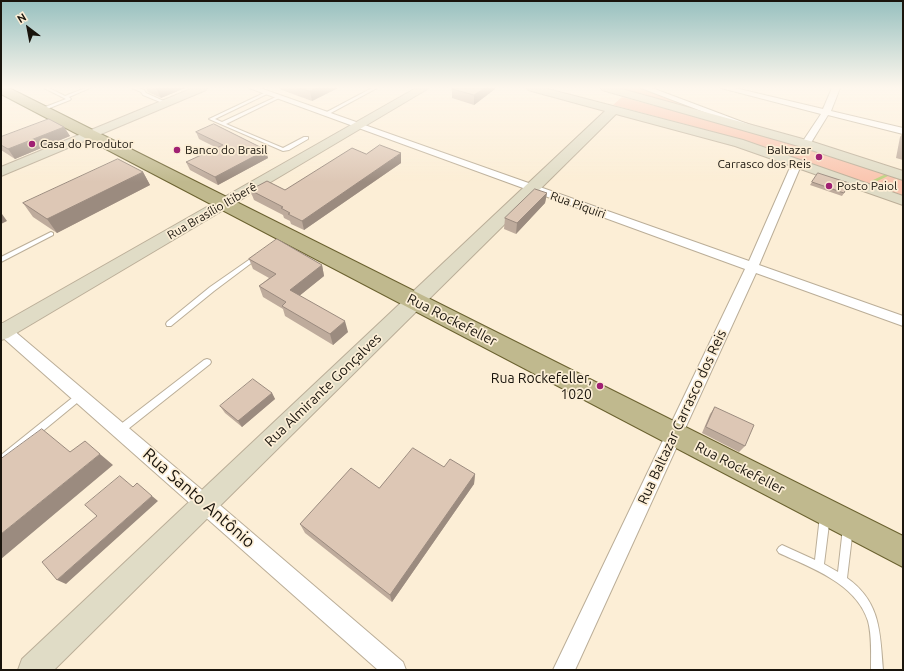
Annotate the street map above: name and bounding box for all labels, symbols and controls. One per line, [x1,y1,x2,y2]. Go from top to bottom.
north arrow [8,8,48,48]
text: N [15,11,28,25]
place label: Casa do Produtor [40,137,133,151]
marker: Casa do Produtor [27,139,37,149]
place label: Banco do Brasil [185,143,267,157]
place label: Baltazar Carrasco dos Reis [717,143,811,171]
marker: Banco do Brasil [172,145,182,155]
marker: Baltazar Carrasco dos Reis [814,152,824,162]
place label: Posto Paiol [837,179,897,193]
street label: Rua Brasílio Itiberê [165,180,259,242]
marker: Posto Paiol [824,181,834,191]
street label: Rua Piquiri [548,188,608,222]
street label: Rua Rockefeller [404,290,500,350]
street label: Rua Baltazar Carrasco dos Reis [634,327,730,507]
street label: Rua Almirante Gonçalves [261,330,385,450]
place label: Rua Rockefeller, 1020 [491,370,592,402]
marker: Rua Rockefeller, 1020 [595,381,605,391]
street label: Rua Rockefeller [692,438,788,498]
street label: Rua Santo Antônio [139,444,259,552]

